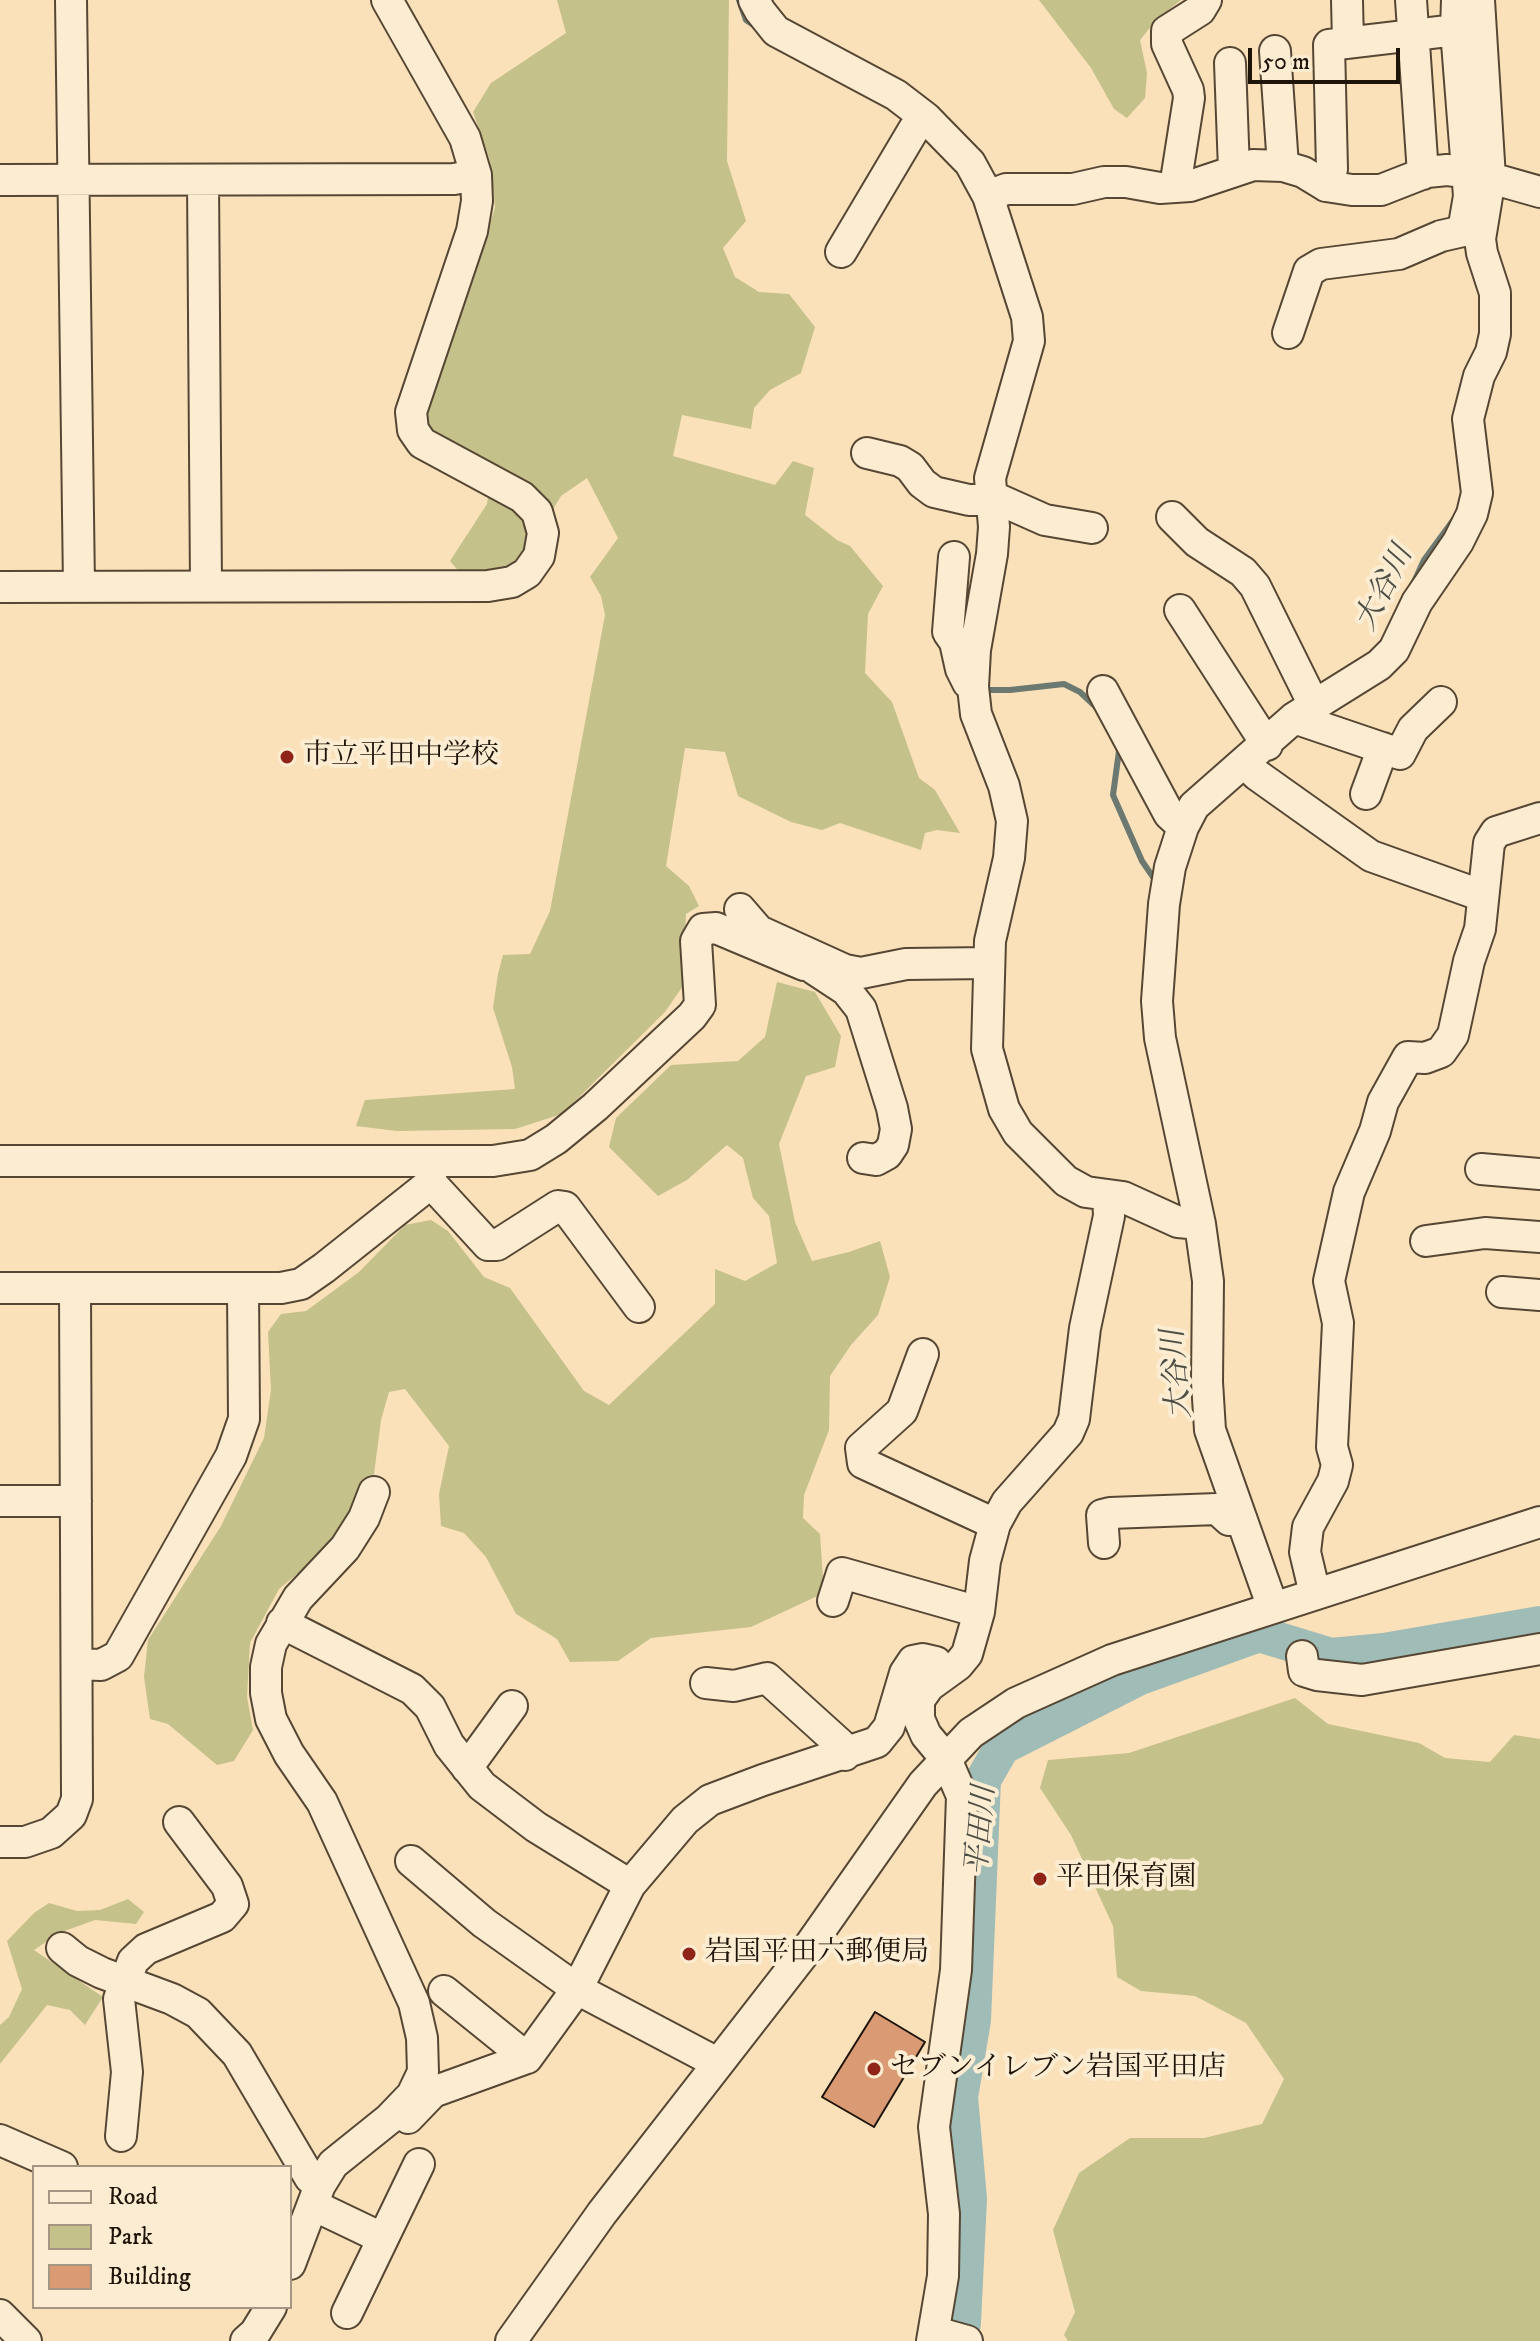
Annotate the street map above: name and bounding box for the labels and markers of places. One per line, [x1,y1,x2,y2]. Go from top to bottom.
place label: 市立平田中学校 [303,740,499,774]
marker: 市立平田中学校 [278,748,296,766]
place label: 平田保育園 [1056,1862,1196,1896]
marker: 平田保育園 [1031,1870,1049,1888]
place label: 岩国平田六郵便局 [705,1937,929,1971]
marker: 岩国平田六郵便局 [680,1945,698,1963]
place label: セブンイレブン岩国平田店 [890,2052,1226,2086]
marker: セブンイレブン岩国平田店 [865,2060,883,2078]

